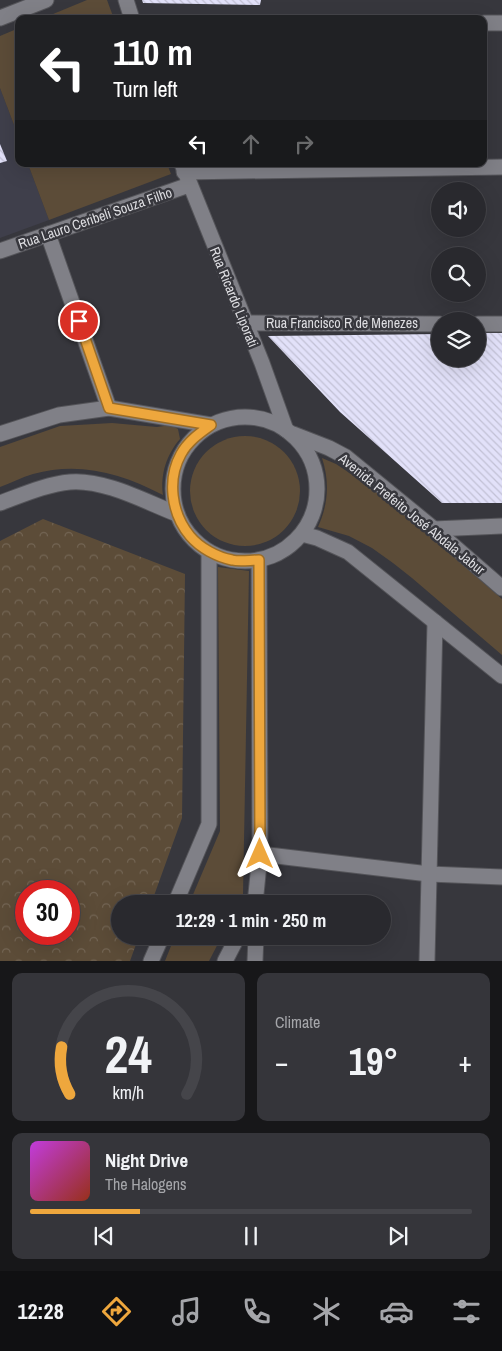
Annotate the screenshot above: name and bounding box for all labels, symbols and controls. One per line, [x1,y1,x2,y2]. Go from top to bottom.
text: 110 m [113,29,193,76]
icon: left [30,35,95,100]
text: Turn left [113,74,178,104]
icon: left [184,130,212,158]
icon: ahead [237,130,265,158]
icon: right [290,130,318,158]
map controls [431,182,486,367]
button: sound [431,182,486,237]
street label: Rua Lauro Ceribeli Souza Filho [16,183,174,253]
street label: Rua Ricardo Liporati [206,244,262,350]
button: search [431,247,486,302]
pin [58,300,100,342]
icon: arrive [65,307,93,335]
button: layers [431,312,486,367]
street label: Rua Francisco R de Menezes [266,314,418,332]
street label: Avenida Prefeito José Abdala Jabur [334,449,489,579]
position arrow [233,827,285,879]
speed limit sign: 30 [15,880,80,945]
text: 12:29 · 1 min · 250 m [176,907,326,933]
text: Climate [275,1011,320,1033]
text: 24 [105,1019,152,1089]
text: 19° [349,1036,398,1087]
text: − [275,1043,288,1081]
text: + [459,1043,472,1081]
text: km/h [113,1081,144,1105]
text: Night Drive [105,1147,188,1173]
text: The Halogens [105,1173,187,1195]
icon: previous [90,1222,118,1250]
icon: pause [237,1222,265,1250]
icon: next [384,1222,412,1250]
icon: directions [99,1294,134,1329]
icon: music [169,1294,204,1329]
icon: phone [239,1294,274,1329]
icon: climate [309,1294,344,1329]
icon: car [379,1294,414,1329]
icon: filters [449,1294,484,1329]
text: 12:28 [18,1296,64,1326]

